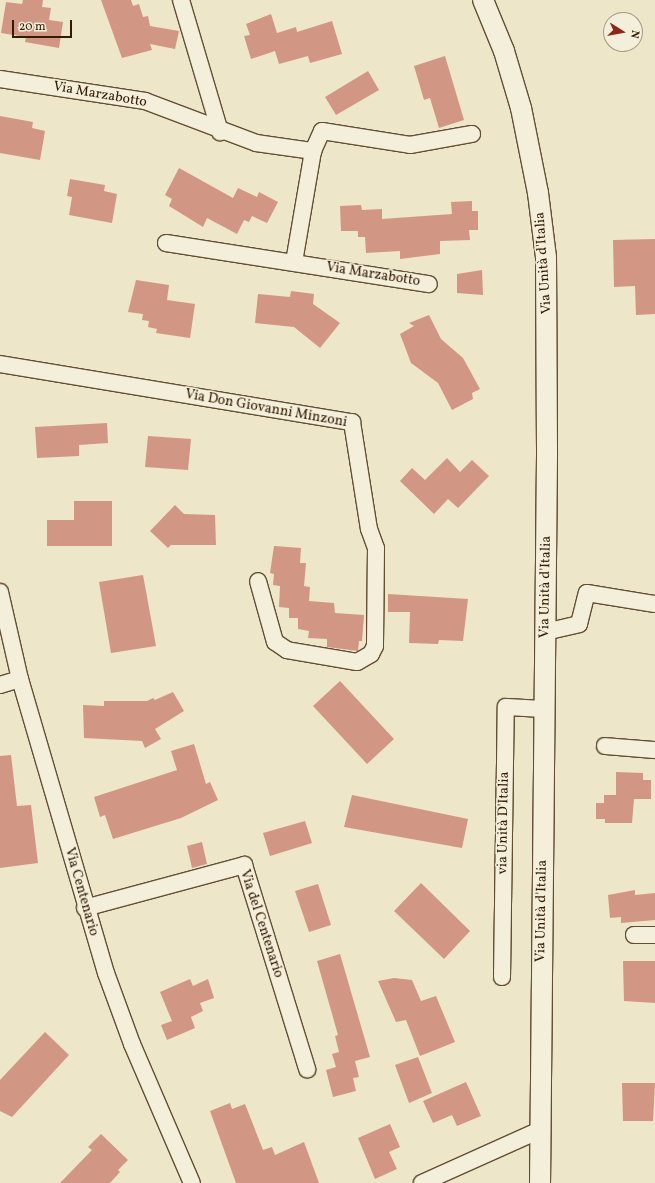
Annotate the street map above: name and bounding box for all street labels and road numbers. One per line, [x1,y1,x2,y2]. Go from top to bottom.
street label: Via Marzabotto [52,78,148,112]
street label: Via Unità d'Italia [532,211,556,315]
street label: Via Marzabotto [325,259,421,291]
street label: Via Don Giovanni Minzoni [184,386,348,432]
street label: Via Unità d'Italia [537,536,555,638]
street label: via Unità D'Italia [495,771,513,875]
street label: Via Centenario [60,846,102,938]
street label: Via Unità d'Italia [533,860,551,962]
street label: Via del Centenario [236,868,286,980]

